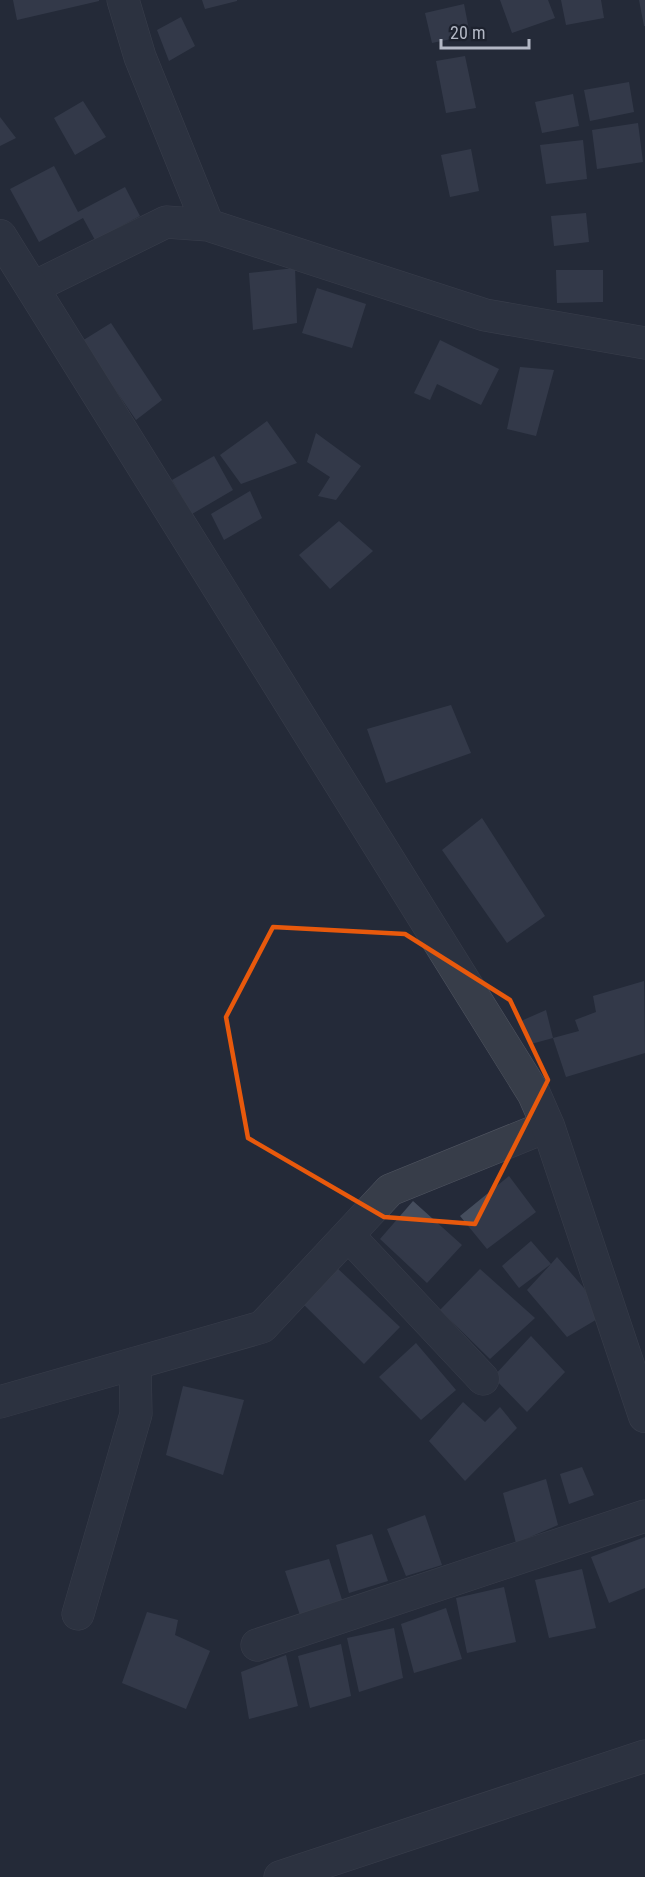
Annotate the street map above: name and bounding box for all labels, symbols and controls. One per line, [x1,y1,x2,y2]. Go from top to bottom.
scale bar [441,12,530,50]
text: 20 m [450,22,485,43]

